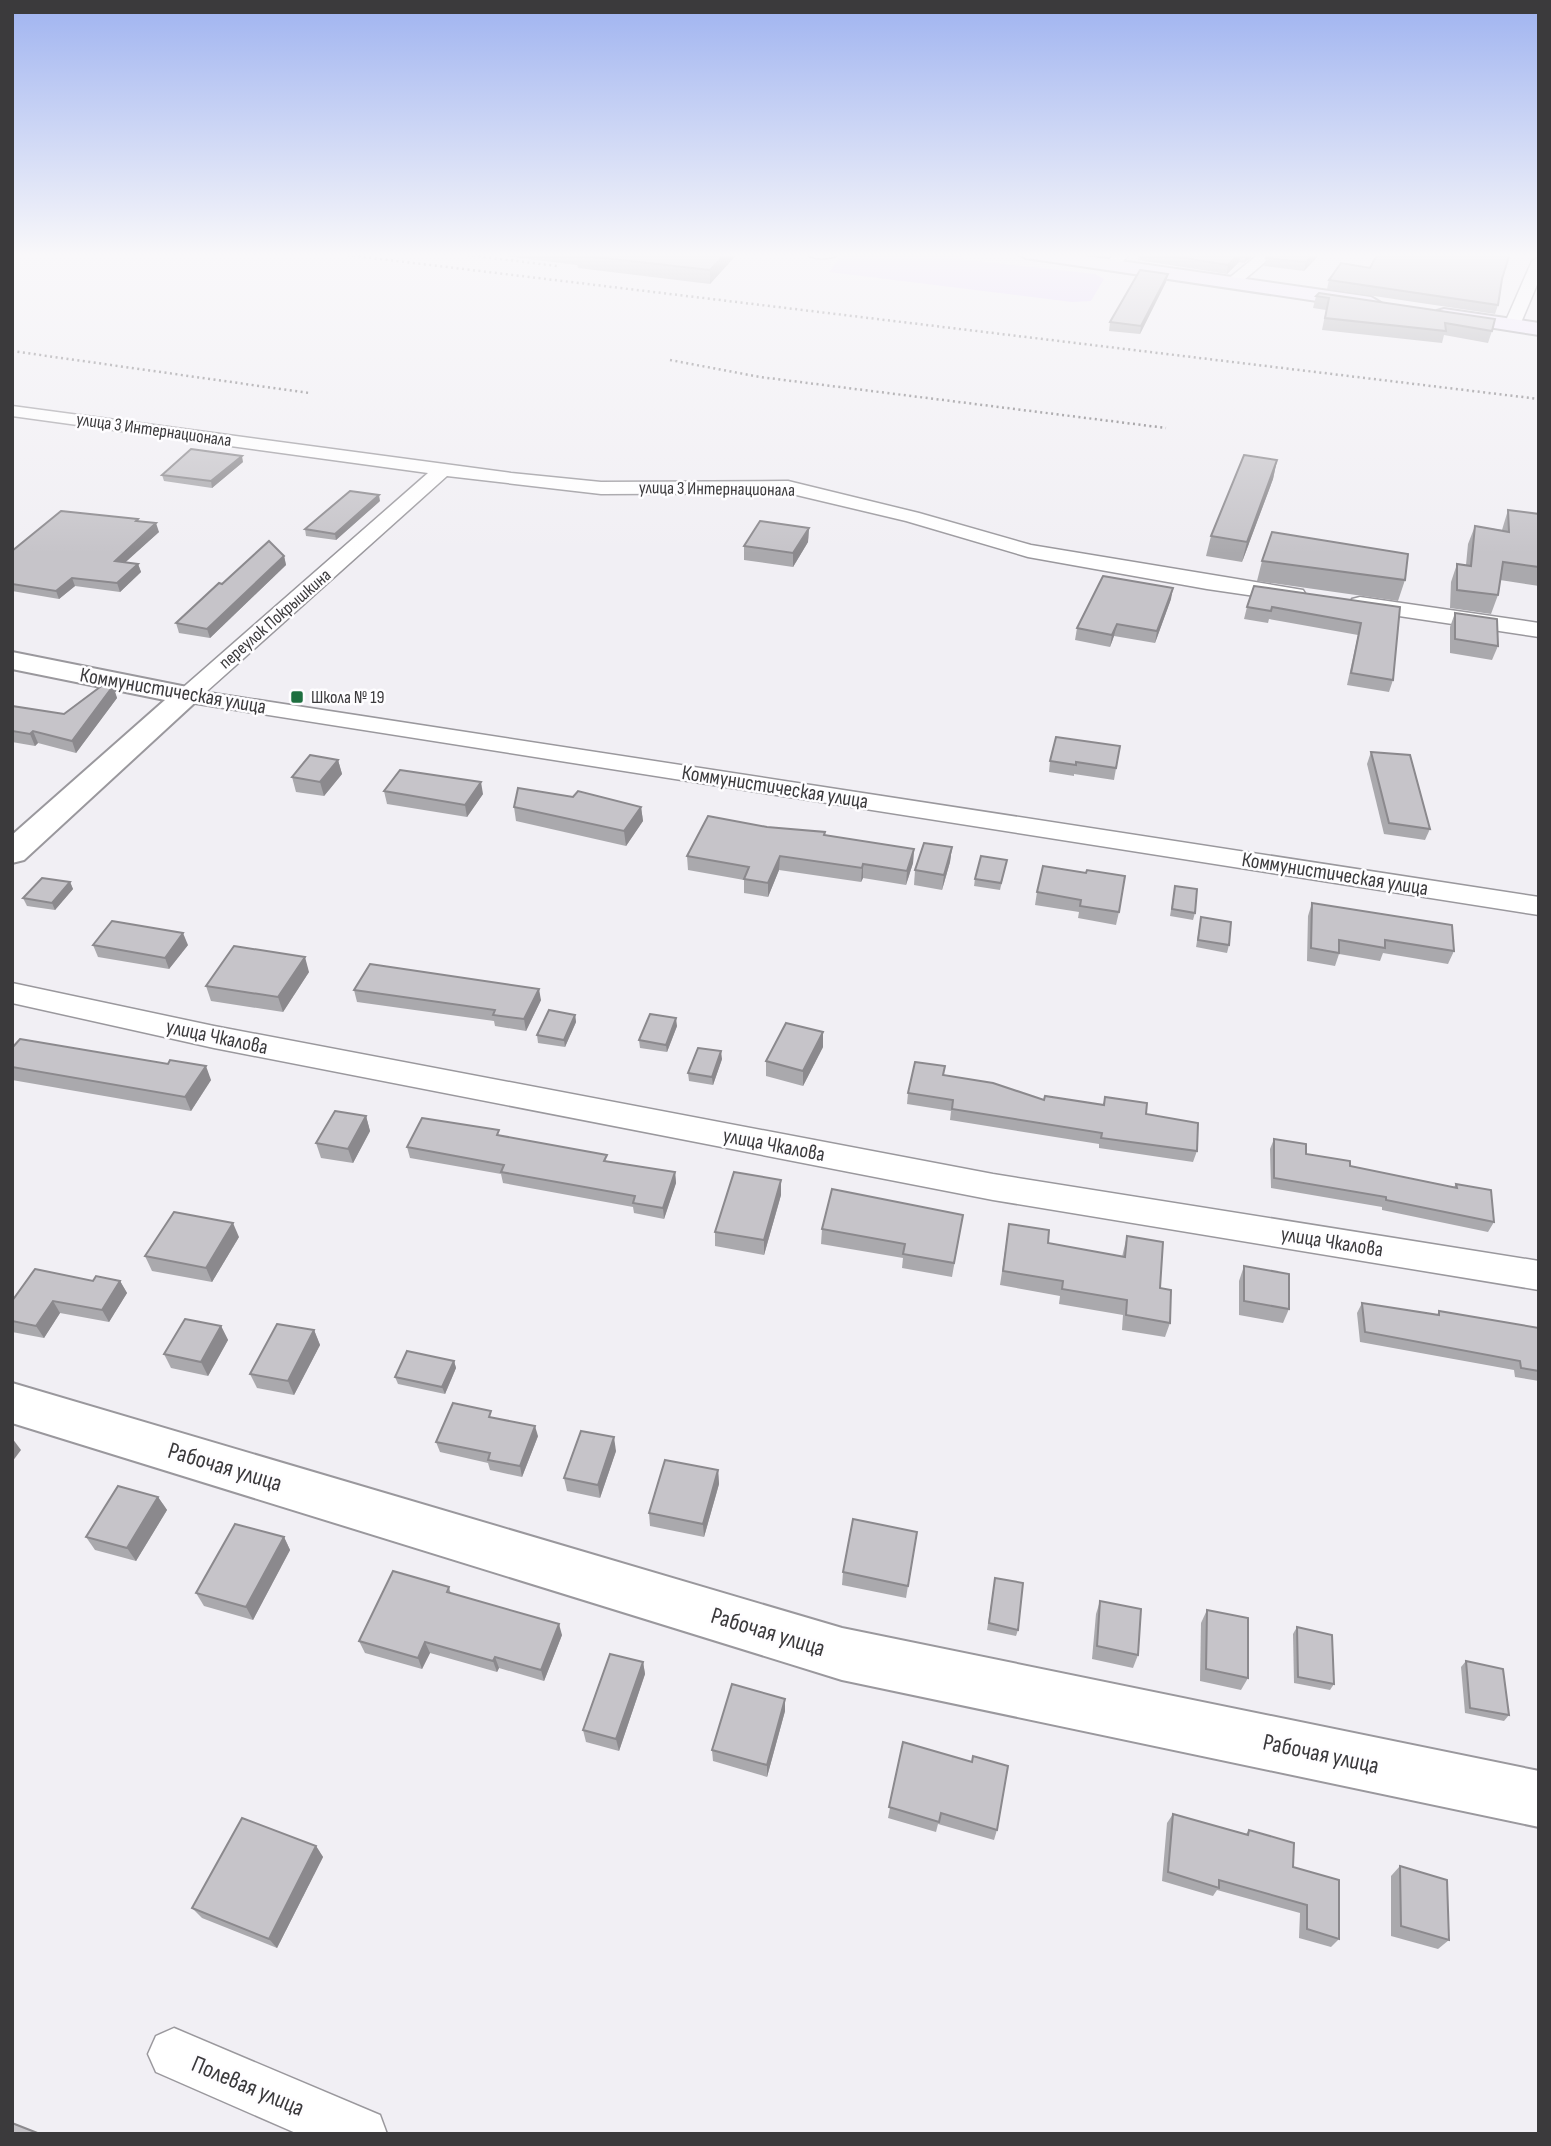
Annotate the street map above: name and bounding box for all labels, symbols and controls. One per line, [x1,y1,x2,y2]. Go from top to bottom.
street label: улица 3 Интернационала [75,409,233,451]
street label: улица 3 Интернационала [639,477,795,501]
street label: переулок Покрышкина [215,565,335,673]
street label: Коммунистическая улица [78,662,268,720]
place label: Школа № 19 [311,687,384,708]
marker: Школа № 19 [289,689,305,705]
street label: Коммунистическая улица [680,760,870,814]
street label: Коммунистическая улица [1240,847,1430,901]
street label: улица Чкалова [164,1014,270,1060]
street label: улица Чкалова [721,1123,827,1167]
street label: улица Чкалова [1279,1222,1385,1262]
street label: Рабочая улица [164,1436,286,1498]
street label: Рабочая улица [707,1601,829,1663]
street label: Рабочая улица [1260,1728,1382,1780]
street label: Полевая улица [187,2049,309,2123]

